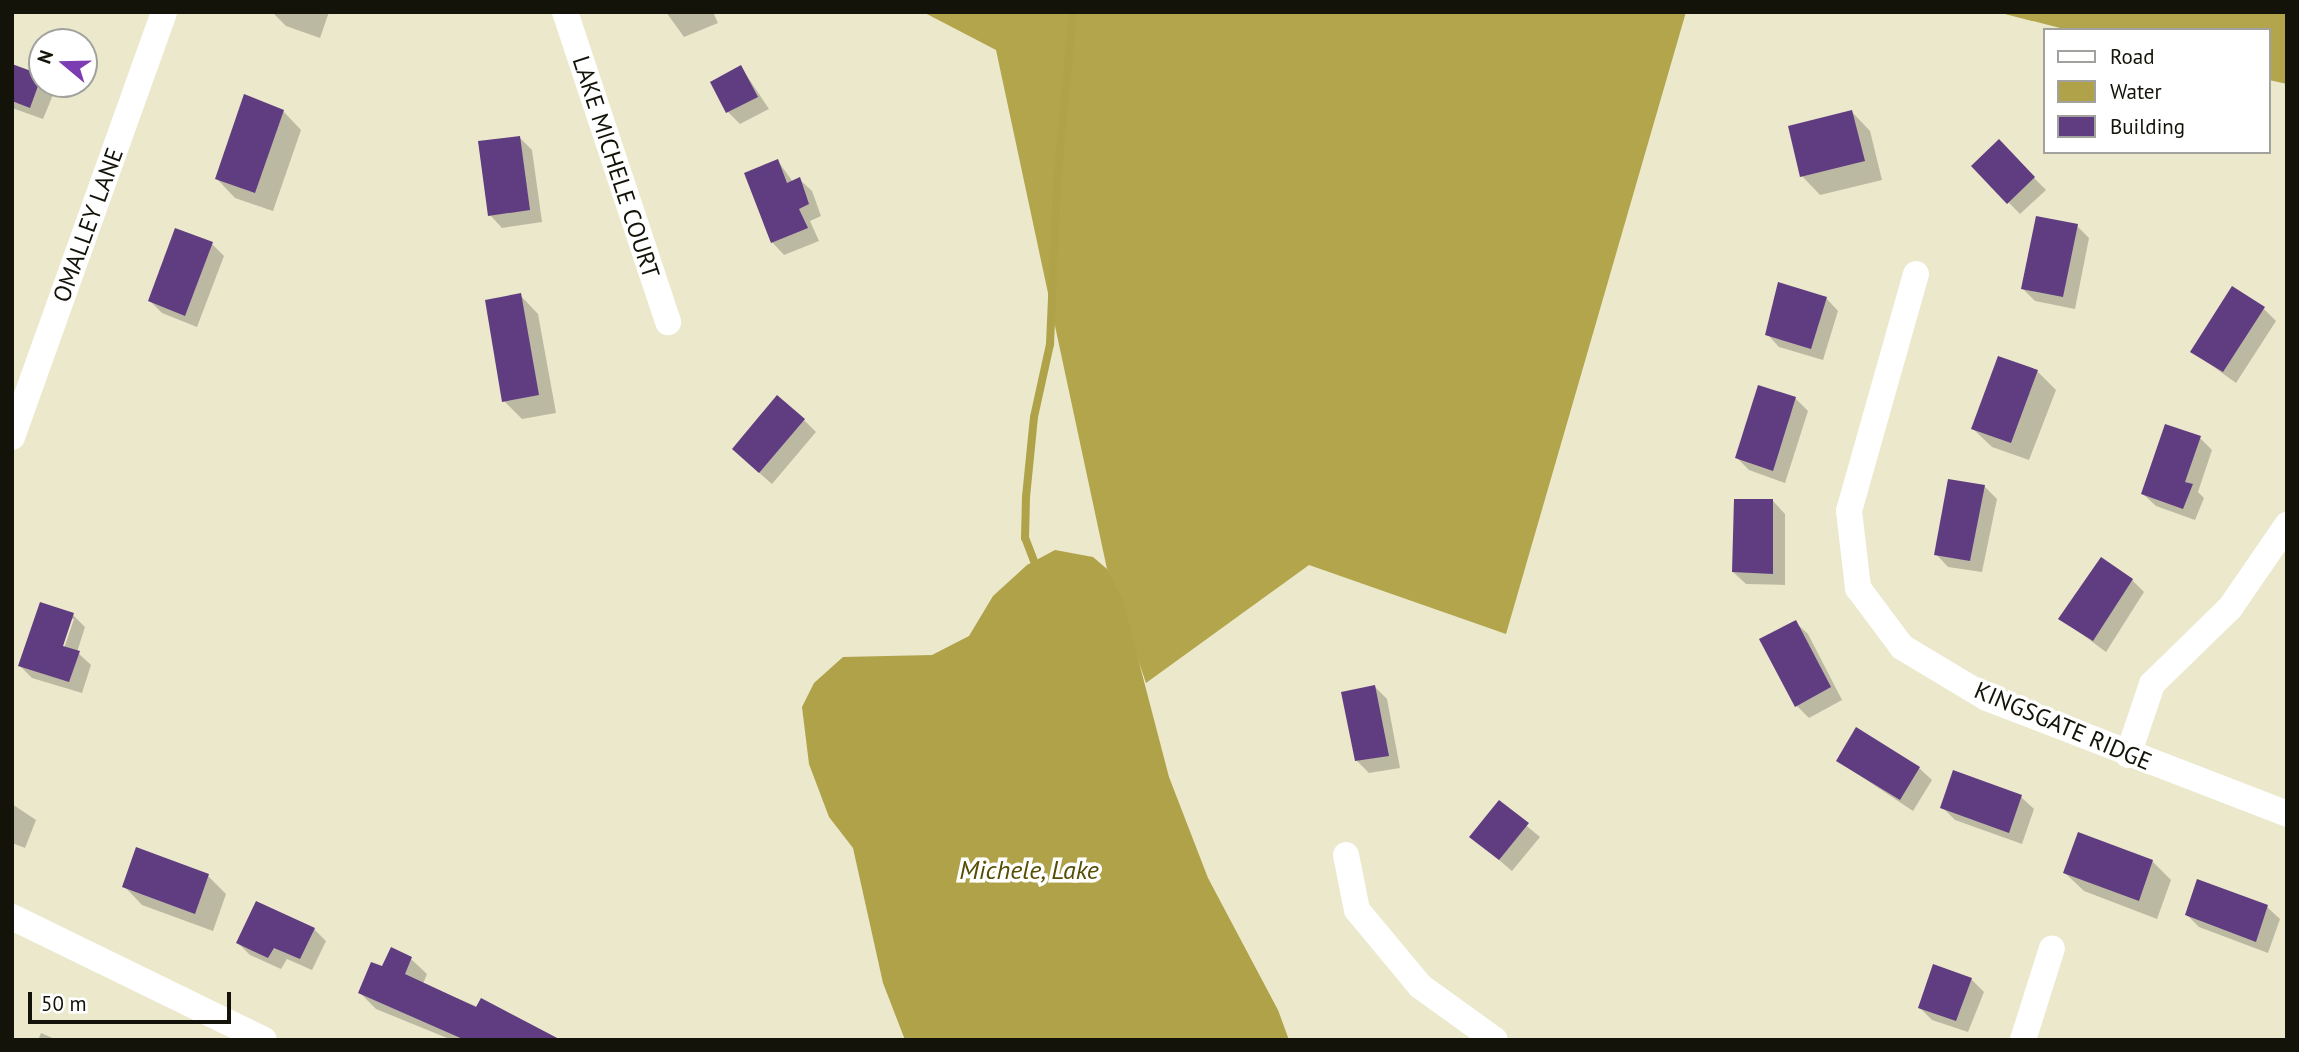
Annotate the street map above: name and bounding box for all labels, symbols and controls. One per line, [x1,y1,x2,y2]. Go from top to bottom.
north arrow [28,28,98,98]
legend [2044,28,2271,154]
text: Road [2110,43,2154,70]
text: N [32,47,58,67]
street label: LAKE MICHELE COURT [566,52,666,282]
text: Water [2110,78,2162,105]
text: Building [2110,113,2185,140]
street label: OMALLEY LANE [47,144,129,306]
street label: KINGSGATE RIDGE [1970,676,2156,776]
water label: Michele, Lake [958,854,1100,886]
scale bar [32,978,234,1022]
text: 50 m [41,990,87,1017]

